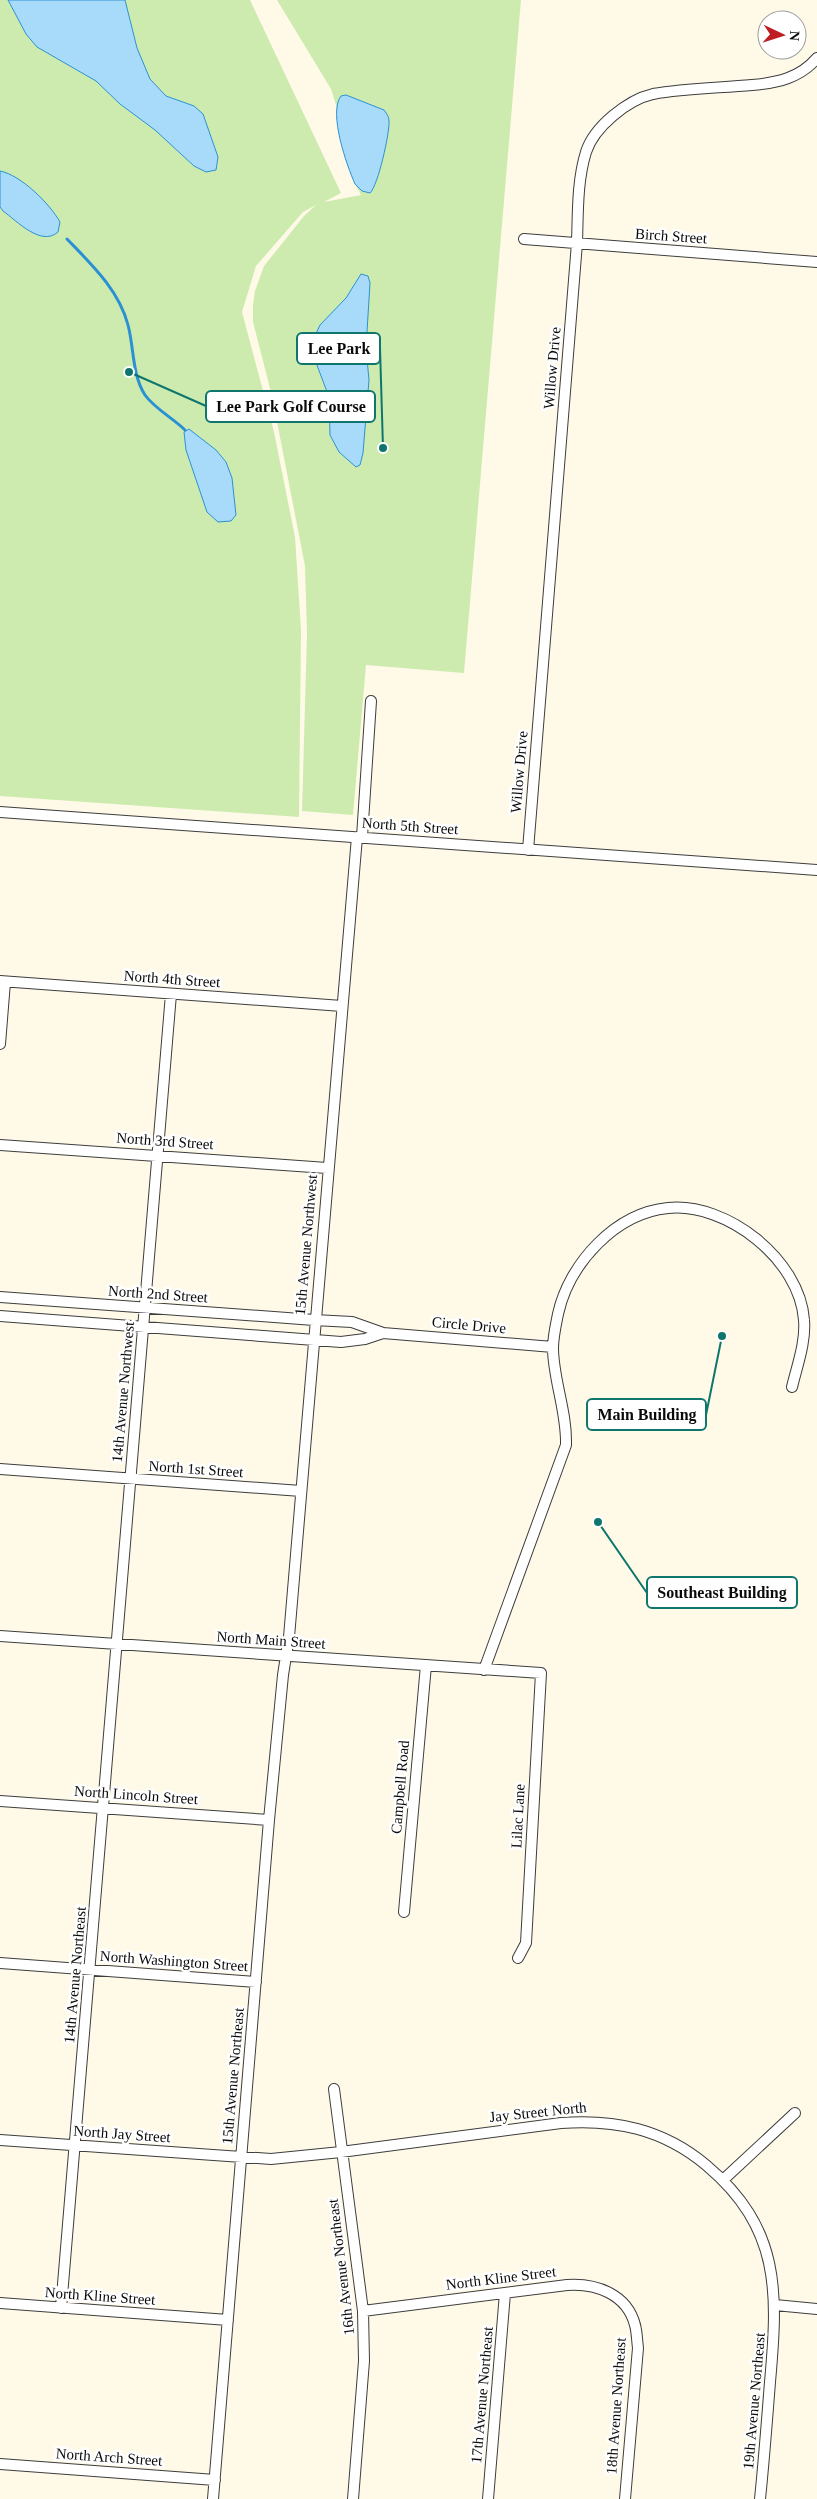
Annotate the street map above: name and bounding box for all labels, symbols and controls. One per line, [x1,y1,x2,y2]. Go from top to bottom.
north arrow [757,10,807,60]
text: N [787,30,802,41]
street label: Birch Street [634,226,708,247]
street label: Willow Drive [540,326,564,410]
callout: Lee Park [297,333,380,364]
text: Lee Park [308,340,370,357]
callout: Lee Park Golf Course [206,391,375,422]
text: Lee Park Golf Course [216,398,366,415]
street label: Willow Drive [507,730,531,814]
street label: North 5th Street [361,815,460,837]
street label: North 4th Street [123,968,222,990]
street label: North 3rd Street [116,1130,215,1152]
street label: 15th Avenue Northwest [292,1173,320,1316]
street label: North 2nd Street [108,1283,209,1306]
street label: Circle Drive [431,1314,507,1336]
street label: 14th Avenue Northwest [109,1320,137,1463]
callout: Main Building [587,1399,706,1430]
text: Main Building [597,1406,697,1424]
street label: North 1st Street [148,1458,245,1480]
callout: Southeast Building [647,1577,797,1608]
text: Southeast Building [657,1584,787,1602]
street label: North Main Street [216,1628,327,1652]
street label: Campbell Road [388,1739,412,1834]
street label: North Lincoln Street [74,1783,199,1807]
street label: Lilac Lane [508,1783,528,1849]
street label: 14th Avenue Northeast [61,1905,89,2044]
street label: North Washington Street [99,1948,249,1974]
street label: 15th Avenue Northeast [219,2006,247,2145]
street label: Jay Street North [489,2099,588,2125]
street label: North Jay Street [73,2123,172,2145]
street label: 16th Avenue Northeast [325,2197,357,2336]
street label: North Kline Street [445,2263,558,2293]
street label: North Kline Street [44,2284,157,2308]
street label: 17th Avenue Northeast [468,2325,496,2464]
street label: 19th Avenue Northeast [740,2331,768,2470]
street label: 18th Avenue Northeast [603,2336,629,2475]
street label: North Arch Street [55,2445,164,2469]

